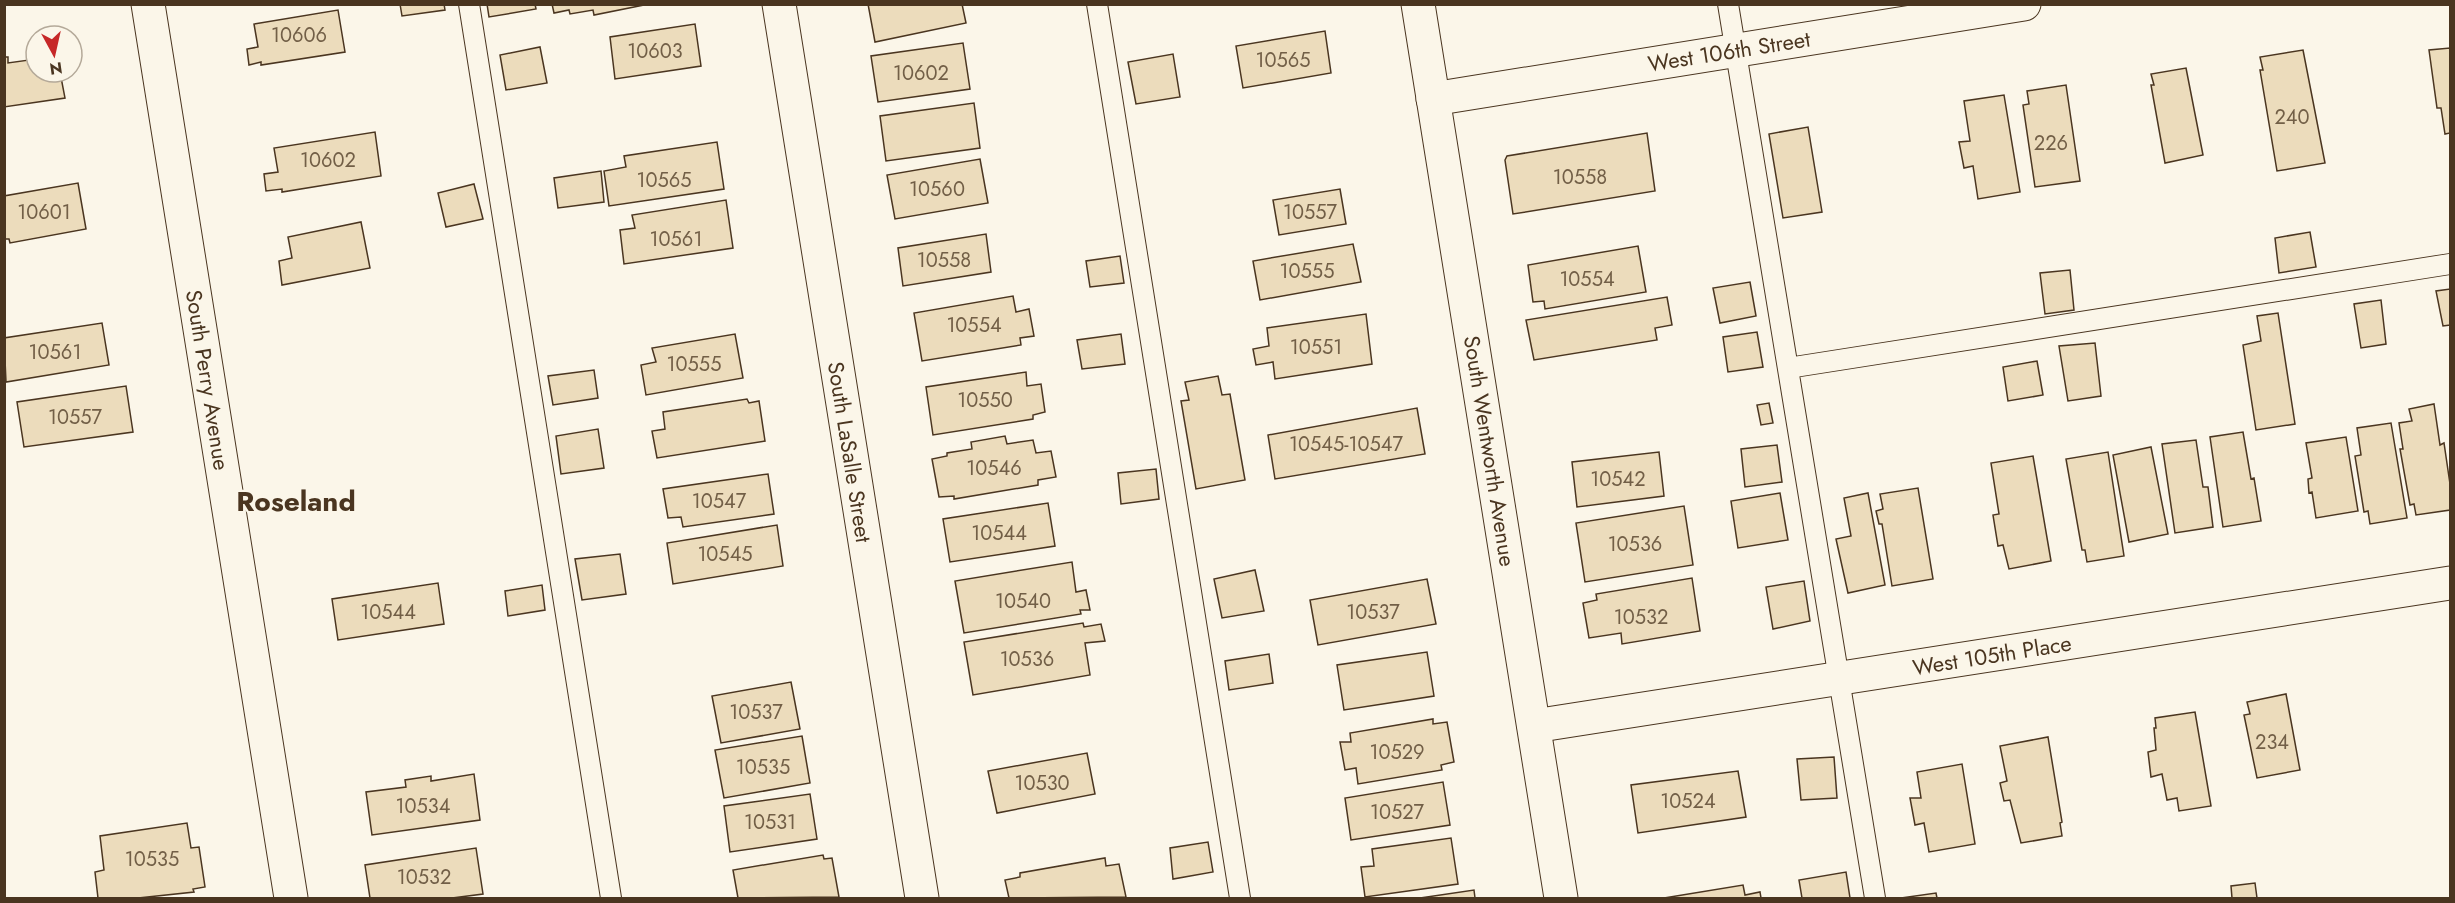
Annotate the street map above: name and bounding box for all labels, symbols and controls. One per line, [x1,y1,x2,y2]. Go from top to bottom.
house number: 10606 [271,21,327,50]
street label: West 106th Street [1646,22,1813,80]
north arrow [24,24,84,84]
house number: 10603 [627,37,683,66]
house number: 10565 [1255,46,1311,75]
text: N [48,56,64,81]
house number: 10602 [893,59,949,88]
house number: 240 [2274,103,2310,132]
house number: 226 [2034,129,2068,158]
house number: 10602 [300,146,356,175]
house number: 10558 [1553,163,1607,192]
house number: 10565 [636,166,692,195]
house number: 10560 [909,175,965,204]
house number: 10601 [17,198,71,227]
house number: 10557 [1283,198,1338,227]
house number: 10561 [650,225,702,254]
house number: 10558 [917,246,971,275]
house number: 10555 [1280,257,1334,286]
house number: 10554 [1559,265,1615,294]
street label: South Perry Avenue [178,287,238,473]
house number: 10554 [946,311,1002,340]
house number: 10551 [1290,333,1342,362]
street label: South Wentworth Avenue [1456,333,1524,569]
house number: 10561 [29,338,81,367]
house number: 10555 [667,350,721,379]
street label: South LaSalle Street [820,359,880,545]
house number: 10550 [957,386,1013,415]
house number: 10557 [48,403,103,432]
house number: 10545-10547 [1289,430,1403,459]
house number: 10546 [966,454,1022,483]
house number: 10542 [1590,465,1646,494]
district label: Roseland [236,481,356,522]
house number: 10547 [692,487,747,516]
house number: 10544 [971,519,1027,548]
house number: 10536 [1608,530,1662,559]
house number: 10545 [697,540,753,569]
house number: 10540 [995,587,1051,616]
house number: 10544 [360,598,416,627]
house number: 10537 [1346,598,1400,627]
house number: 10532 [1614,603,1668,632]
street label: West 105th Place [1910,627,2074,683]
house number: 10536 [1000,645,1054,674]
house number: 10537 [729,698,783,727]
house number: 234 [2255,728,2289,757]
house number: 10529 [1369,738,1425,767]
house number: 10535 [736,753,790,782]
house number: 10530 [1014,769,1070,798]
house number: 10524 [1660,787,1716,816]
house number: 10534 [396,792,451,821]
house number: 10527 [1370,798,1425,827]
house number: 10531 [744,808,796,837]
house number: 10535 [125,845,179,874]
house number: 10532 [397,863,451,892]

